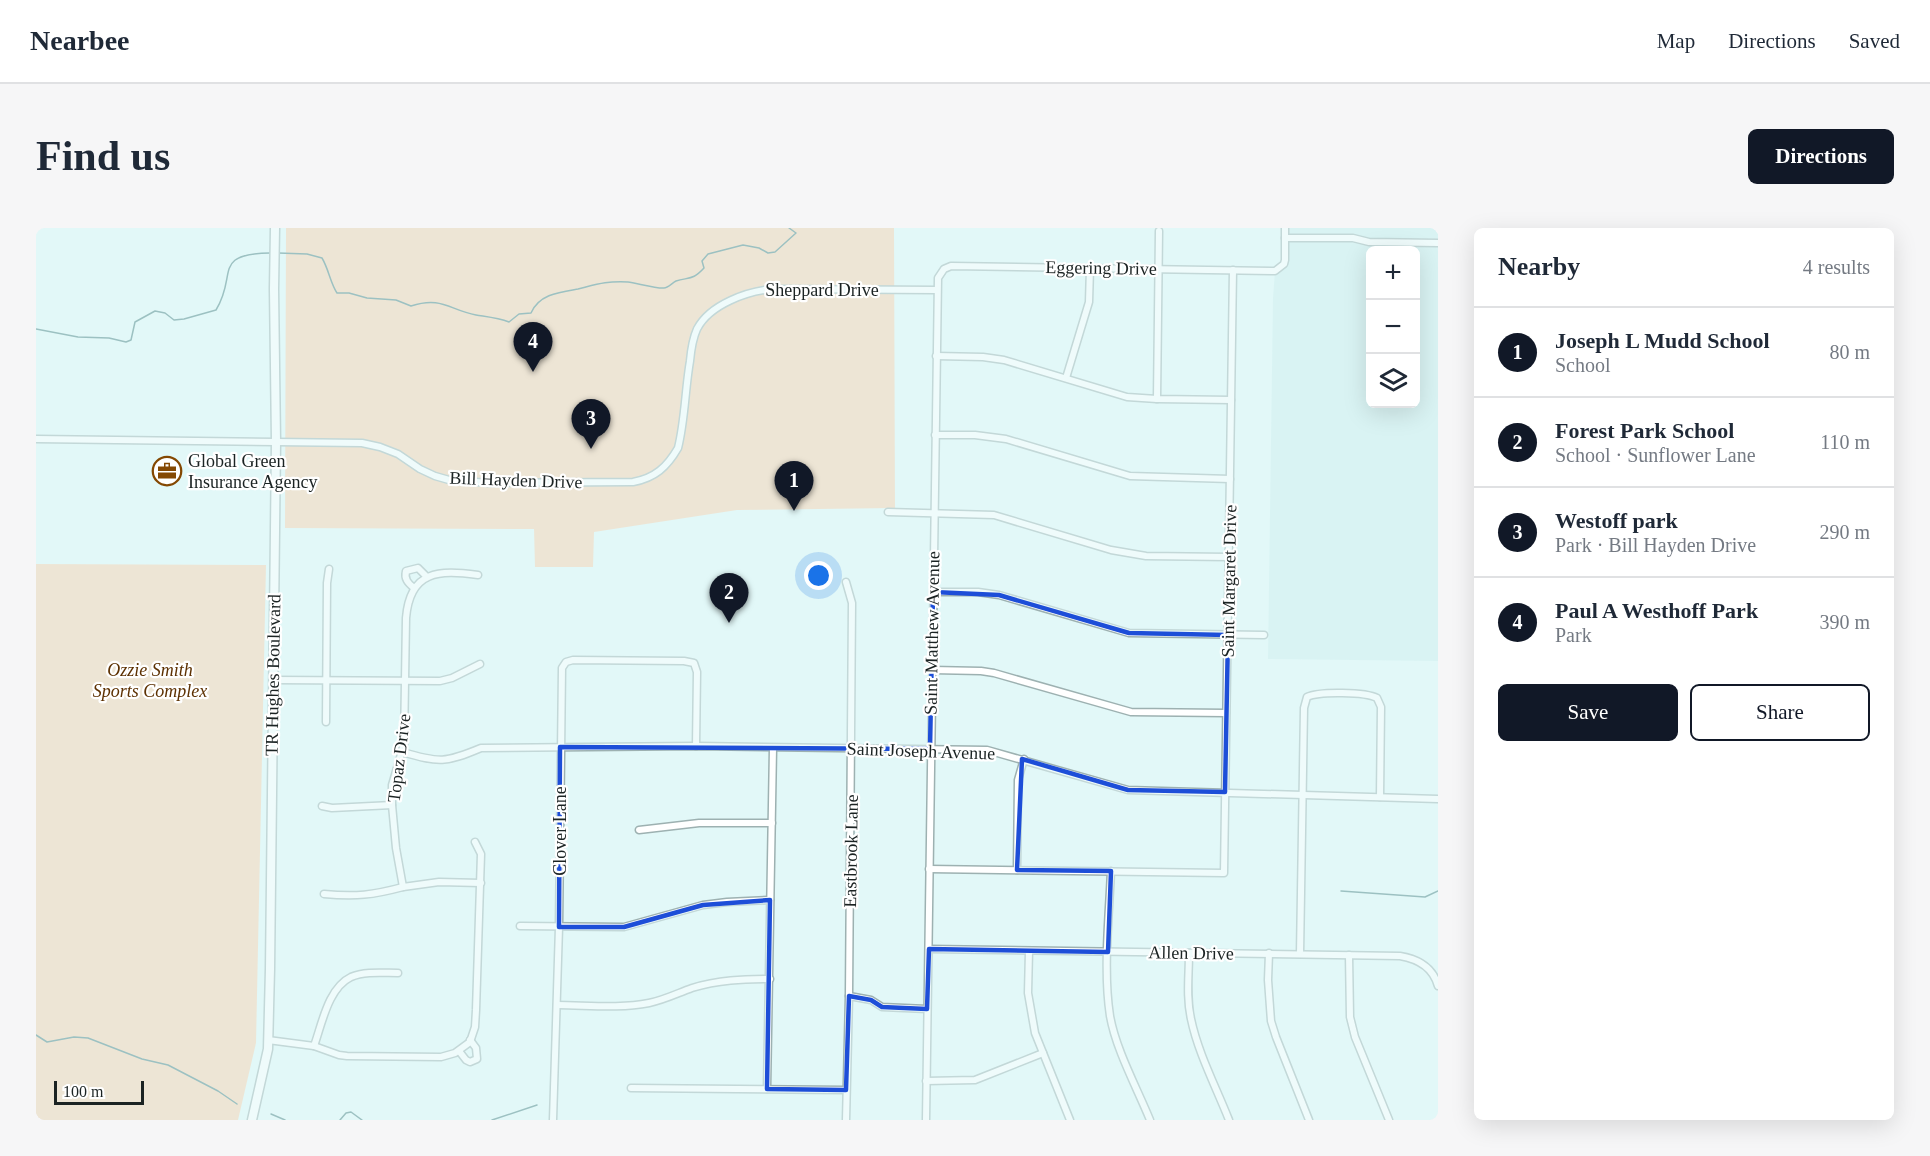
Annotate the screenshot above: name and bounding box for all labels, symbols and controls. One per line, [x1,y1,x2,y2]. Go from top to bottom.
text: Nearbee [30,25,130,56]
text: Map [1657,29,1695,53]
text: Directions [1728,29,1816,53]
text: Saved [1849,29,1900,53]
button: Directions [1748,129,1894,184]
text: Find us [36,133,170,179]
map controls [1366,246,1420,408]
button: + [1366,246,1420,300]
text: Nearby [1498,252,1580,281]
text: 4 results [1803,256,1870,278]
street label: Eggering Drive [1045,257,1157,279]
street label: Sheppard Drive [765,280,879,300]
button: − [1366,300,1420,354]
pin: 4 [514,322,552,372]
text: Joseph L Mudd School [1555,328,1770,353]
text: 1 [1513,341,1523,363]
text: 80 m [1829,341,1870,363]
button: layers [1366,354,1420,408]
text: School [1555,354,1611,376]
pin: 3 [572,400,610,449]
text: Forest Park School [1555,418,1734,443]
text: 2 [1513,431,1523,453]
text: 110 m [1820,431,1870,453]
text: School · Sunflower Lane [1555,444,1756,466]
place label: Global Green Insurance Agency [188,451,317,492]
office icon: Global Green Insurance Agency [151,455,183,487]
pin: 1 [774,462,813,511]
street label: Bill Hayden Drive [449,468,583,492]
street label: Saint Margaret Drive [1218,505,1240,657]
text: Westoff park [1555,508,1678,533]
text: 3 [1513,521,1523,543]
text: 290 m [1819,521,1870,543]
text: Park · Bill Hayden Drive [1555,534,1756,556]
street label: Saint Matthew Avenue [921,551,943,715]
your location [804,561,833,590]
pin: 2 [710,574,748,623]
street label: TR Hughes Boulevard [262,594,284,756]
text: Paul A Westhoff Park [1555,598,1758,623]
text: 4 [1513,611,1523,633]
text: 390 m [1819,611,1870,633]
text: Park [1555,624,1592,646]
park label: Ozzie Smith Sports Complex [93,660,207,701]
button: Save [1498,684,1678,741]
button: Share [1690,684,1870,741]
street label: Topaz Drive [384,713,414,803]
street label: Saint Joseph Avenue [846,738,996,764]
street label: Clover Lane [550,786,570,876]
street label: Eastbrook Lane [840,794,862,908]
street label: Allen Drive [1148,942,1234,964]
scale bar [54,1078,144,1106]
text: 100 m [63,1083,103,1100]

